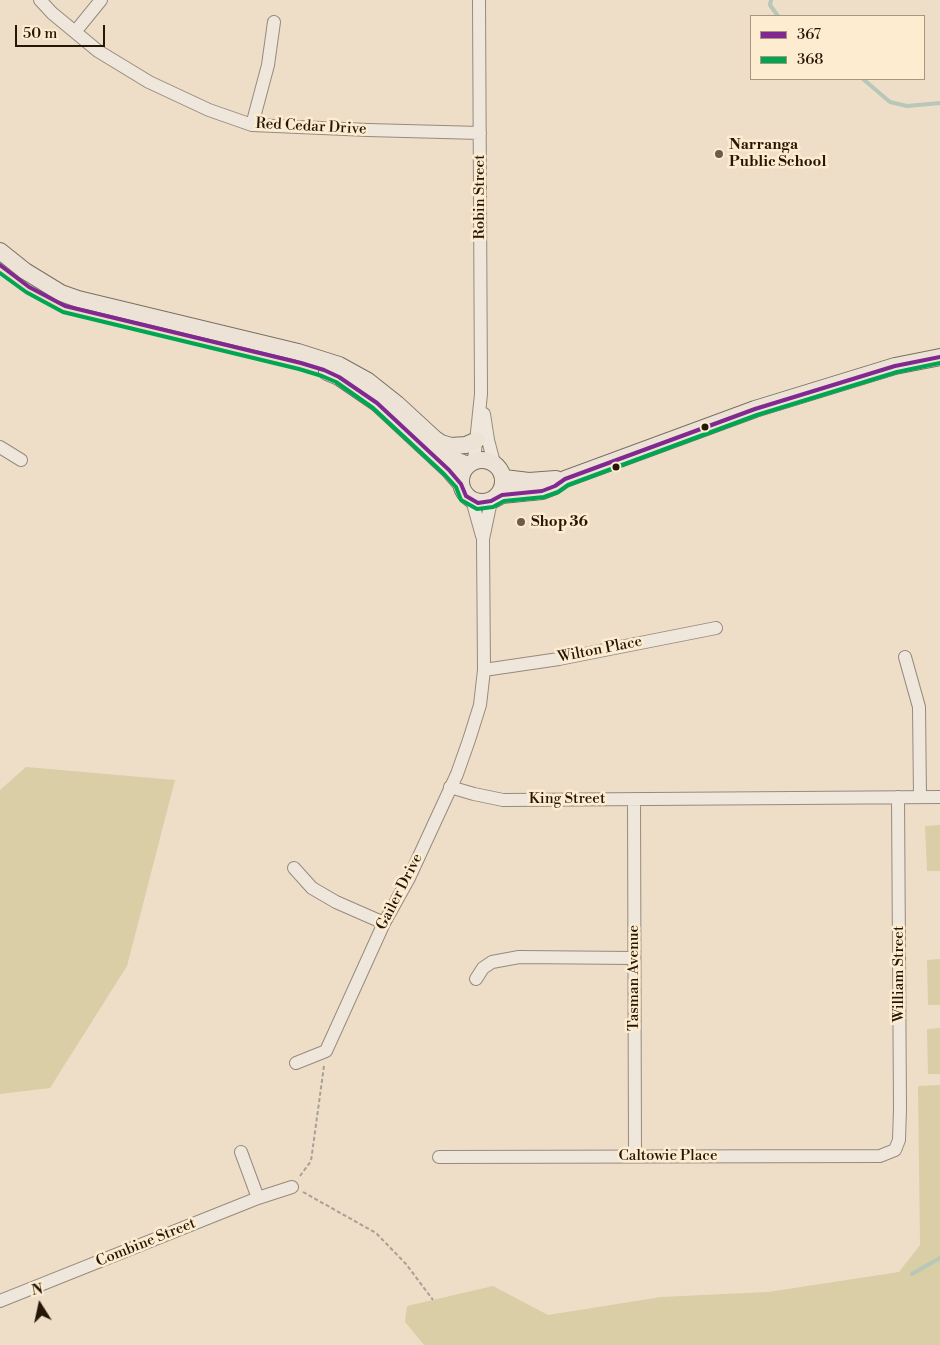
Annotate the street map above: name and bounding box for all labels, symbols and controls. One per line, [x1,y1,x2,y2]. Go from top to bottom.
scale bar [18,15,108,47]
legend [750,15,925,80]
text: 50 m [23,24,57,43]
text: 367 [797,25,821,44]
text: 368 [797,50,824,69]
street label: Red Cedar Drive [255,115,367,139]
place label: Narranga Public School [729,136,826,171]
marker: Narranga Public School [713,148,725,160]
street label: Robin Street [471,155,489,239]
unlabelled marker [700,422,710,432]
unlabelled marker [611,462,621,472]
place label: Shop 36 [531,513,588,531]
marker: Shop 36 [515,516,527,528]
street label: Wilton Place [556,633,644,667]
street label: King Street [529,790,605,808]
street label: Gailer Drive [373,851,427,933]
street label: Tasman Avenue [625,925,643,1031]
street label: William Street [890,926,908,1022]
street label: Caltowie Place [619,1147,717,1165]
street label: Combine Street [94,1215,198,1271]
north arrow [15,1280,65,1330]
text: N [30,1280,44,1300]

